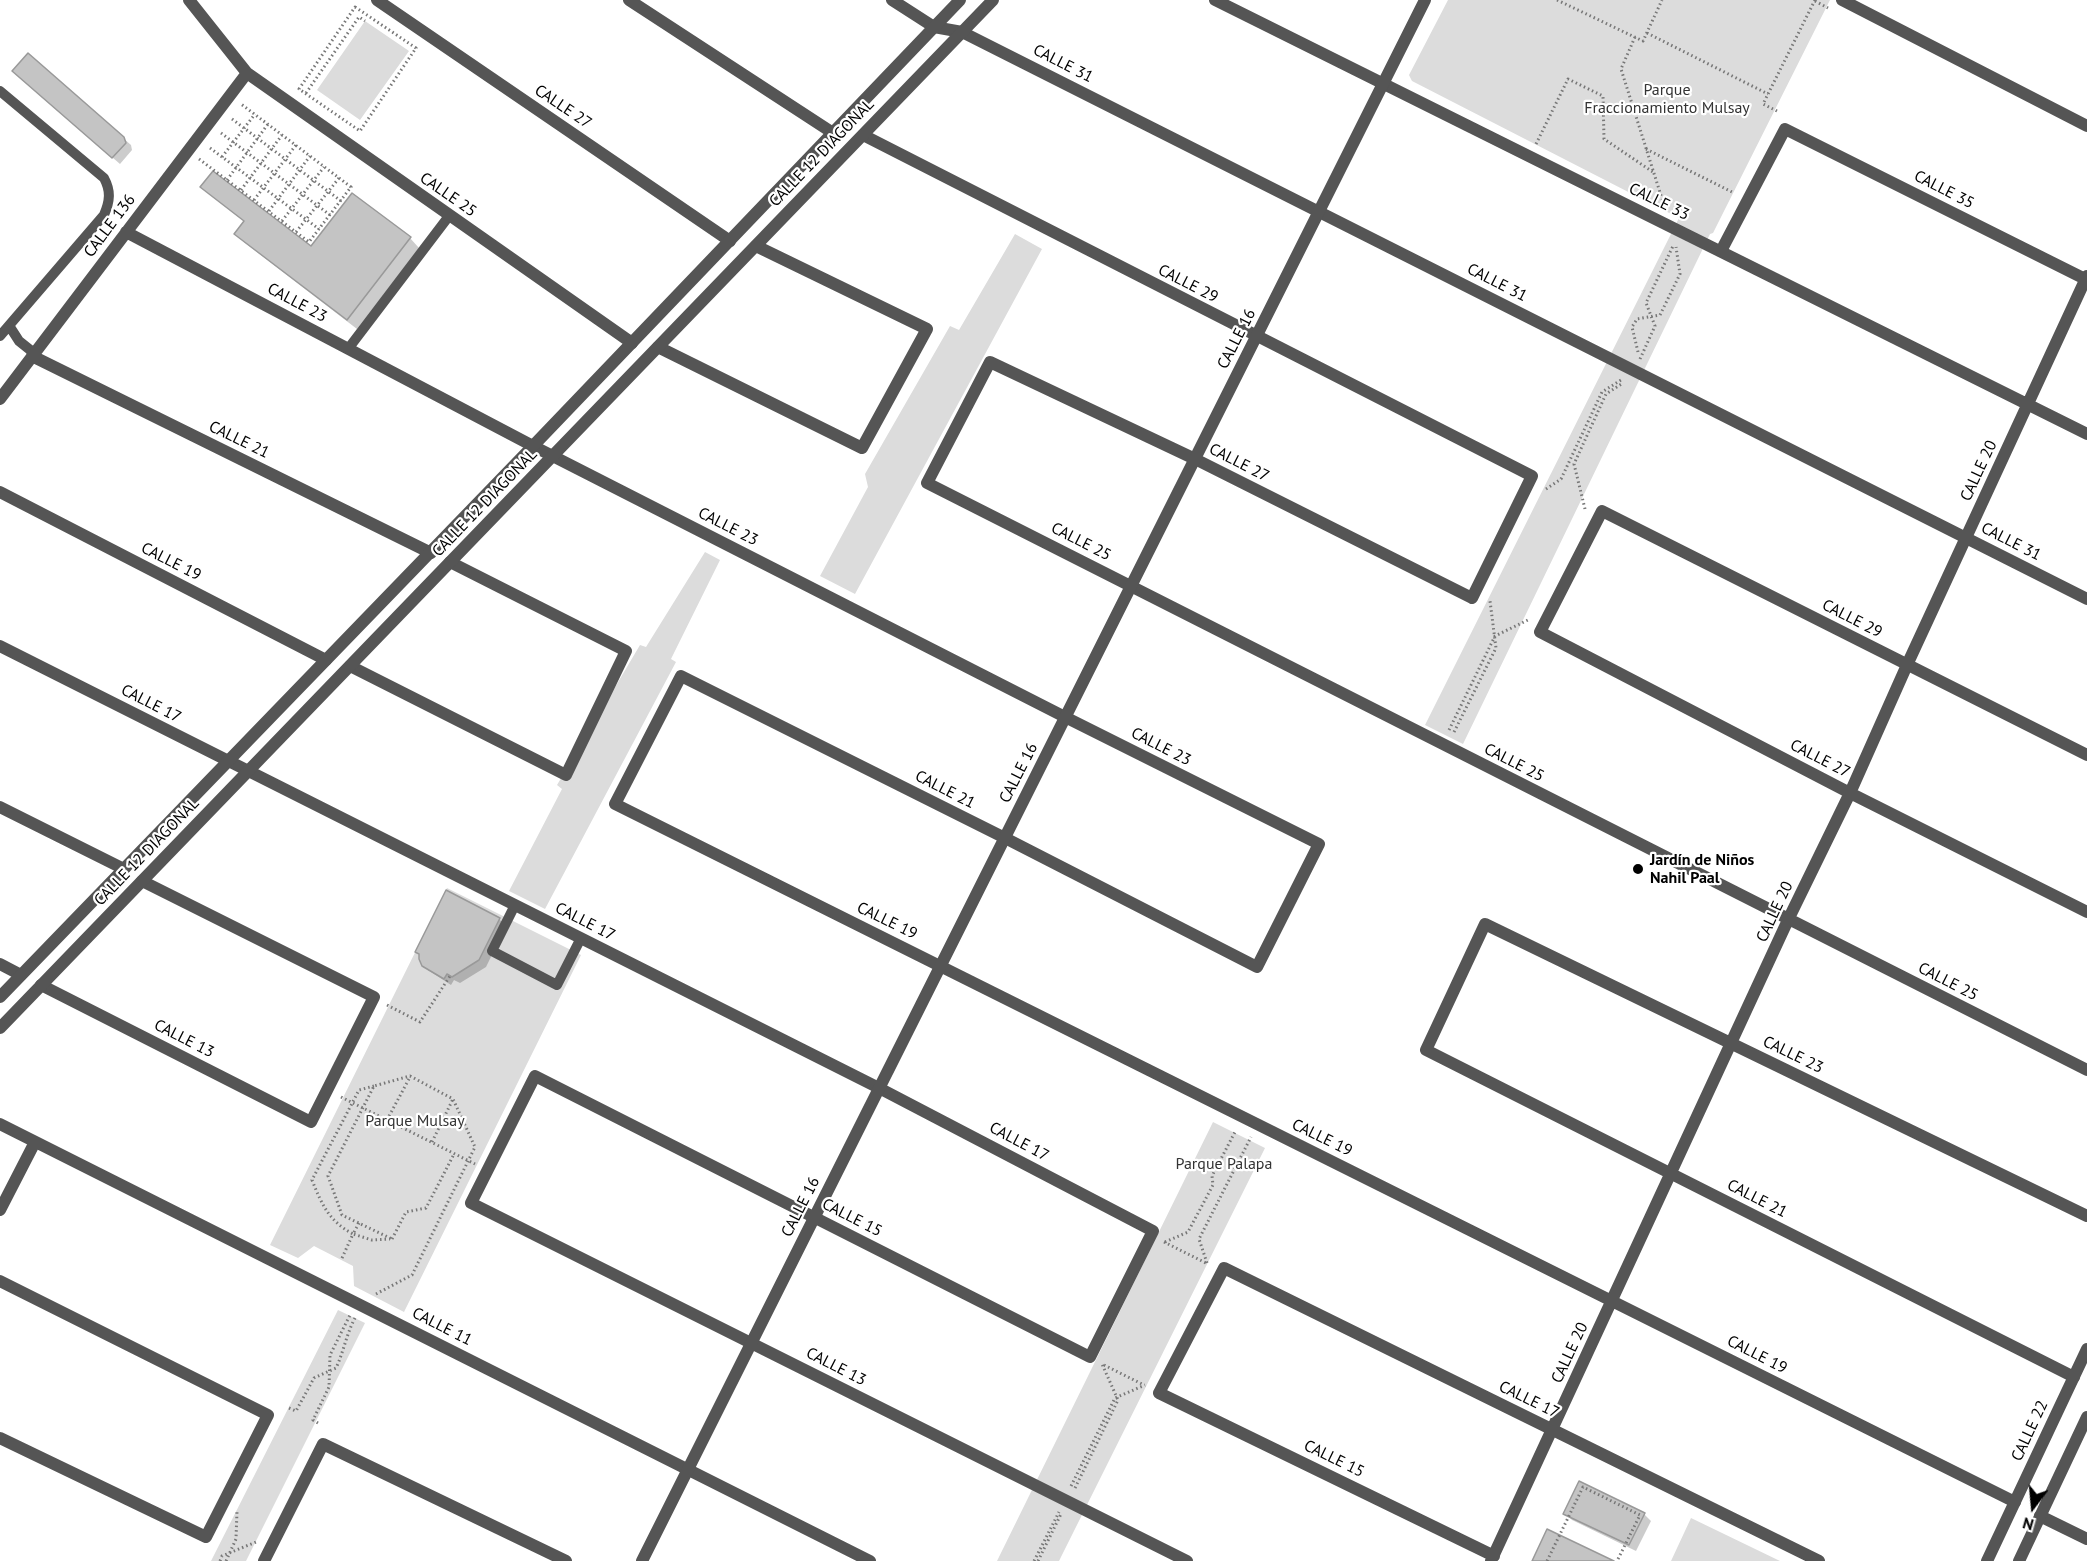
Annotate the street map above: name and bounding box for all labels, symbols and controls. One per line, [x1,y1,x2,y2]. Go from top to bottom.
street label: CALLE 31 [1030,41,1096,87]
park label: Parque Fraccionamiento Mulsay [1584,80,1750,118]
street label: CALLE 27 [531,81,595,133]
street label: CALLE 12 DIAGONAL [766,95,878,211]
street label: CALLE 35 [1911,167,1977,213]
street label: CALLE 25 [416,169,480,221]
street label: CALLE 33 [1626,179,1692,225]
street label: CALLE 136 [80,191,140,261]
street label: CALLE 31 [1464,260,1530,306]
street label: CALLE 29 [1155,261,1221,307]
street label: CALLE 23 [264,279,330,327]
street label: CALLE 16 [1214,306,1260,372]
street label: CALLE 21 [206,417,272,463]
street label: CALLE 20 [1957,438,2001,504]
street label: CALLE 27 [1206,440,1272,486]
street label: CALLE 12 DIAGONAL [429,445,541,561]
street label: CALLE 23 [695,504,761,550]
street label: CALLE 25 [1048,519,1114,565]
street label: CALLE 31 [1978,519,2044,565]
street label: CALLE 19 [138,539,204,585]
street label: CALLE 29 [1819,596,1885,642]
street label: CALLE 17 [118,681,184,727]
street label: CALLE 23 [1128,724,1194,770]
street label: CALLE 27 [1787,736,1853,782]
street label: CALLE 16 [996,740,1042,806]
street label: CALLE 25 [1481,740,1547,786]
street label: CALLE 21 [912,767,978,813]
street label: CALLE 12 DIAGONAL [91,794,203,910]
place label: Jardín de Niños Nahil Paal [1650,850,1754,888]
marker: Jardín de Niños Nahil Paal [1631,862,1645,876]
street label: CALLE 20 [1753,879,1797,945]
street label: CALLE 19 [854,898,920,944]
street label: CALLE 17 [552,899,618,945]
street label: CALLE 25 [1915,959,1981,1005]
street label: CALLE 13 [151,1016,217,1062]
street label: CALLE 23 [1760,1032,1826,1078]
park label: Parque Mulsay [365,1111,465,1131]
street label: CALLE 19 [1289,1115,1355,1161]
street label: CALLE 17 [986,1118,1052,1166]
park label: Parque Palapa [1176,1154,1272,1174]
street label: CALLE 16 [778,1174,824,1240]
street label: CALLE 21 [1724,1176,1790,1222]
street label: CALLE 15 [819,1195,885,1241]
street label: CALLE 11 [409,1304,475,1350]
street label: CALLE 20 [1548,1320,1592,1386]
street label: CALLE 19 [1724,1332,1790,1378]
street label: CALLE 13 [803,1344,869,1390]
street label: CALLE 17 [1496,1377,1562,1423]
street label: CALLE 22 [2008,1398,2052,1464]
street label: CALLE 15 [1301,1436,1367,1482]
north arrow [2003,1477,2063,1537]
text: N [2020,1513,2036,1535]

